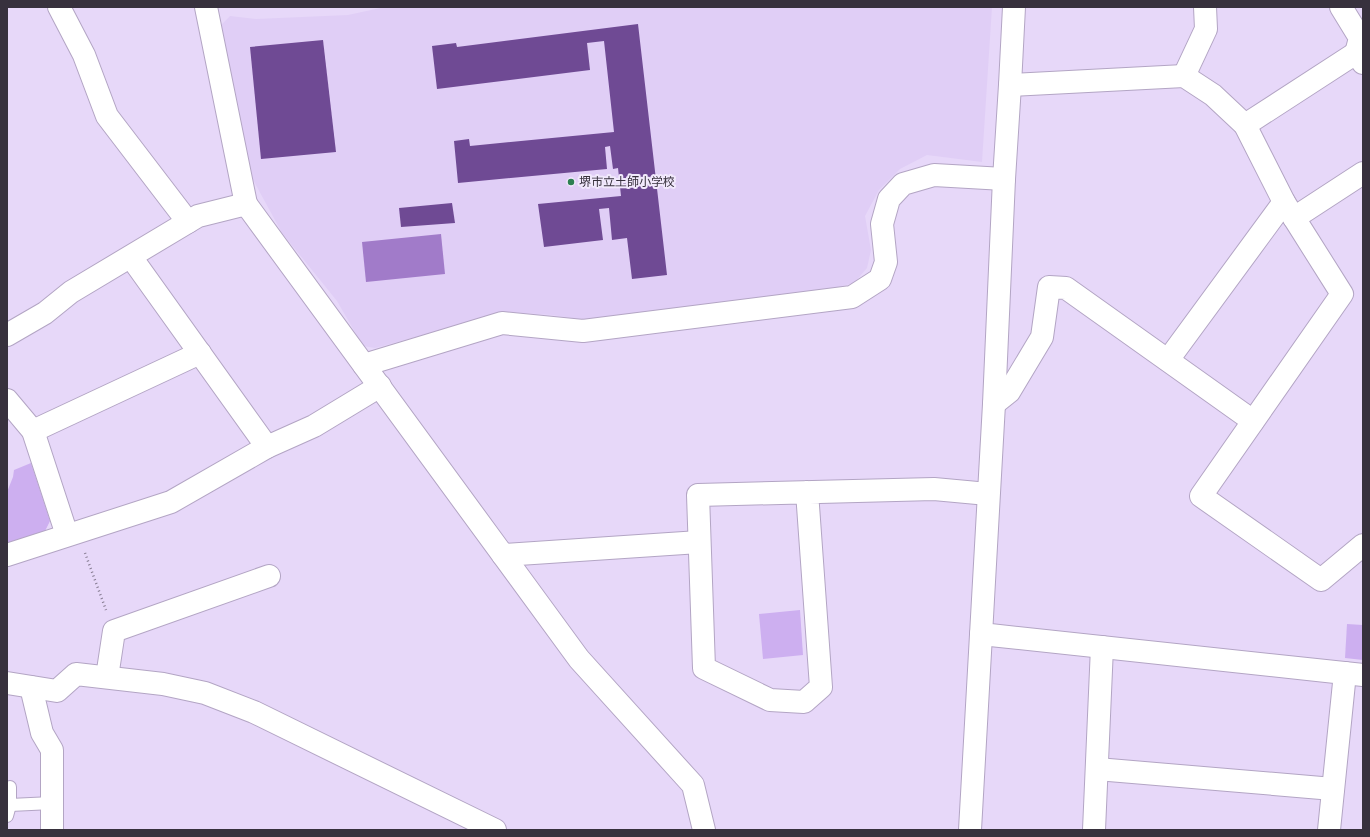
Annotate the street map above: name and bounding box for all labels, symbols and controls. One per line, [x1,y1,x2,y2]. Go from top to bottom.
place label: 堺市立土師小学校 [579,174,675,189]
marker: 堺市立土師小学校 [566,177,576,187]

